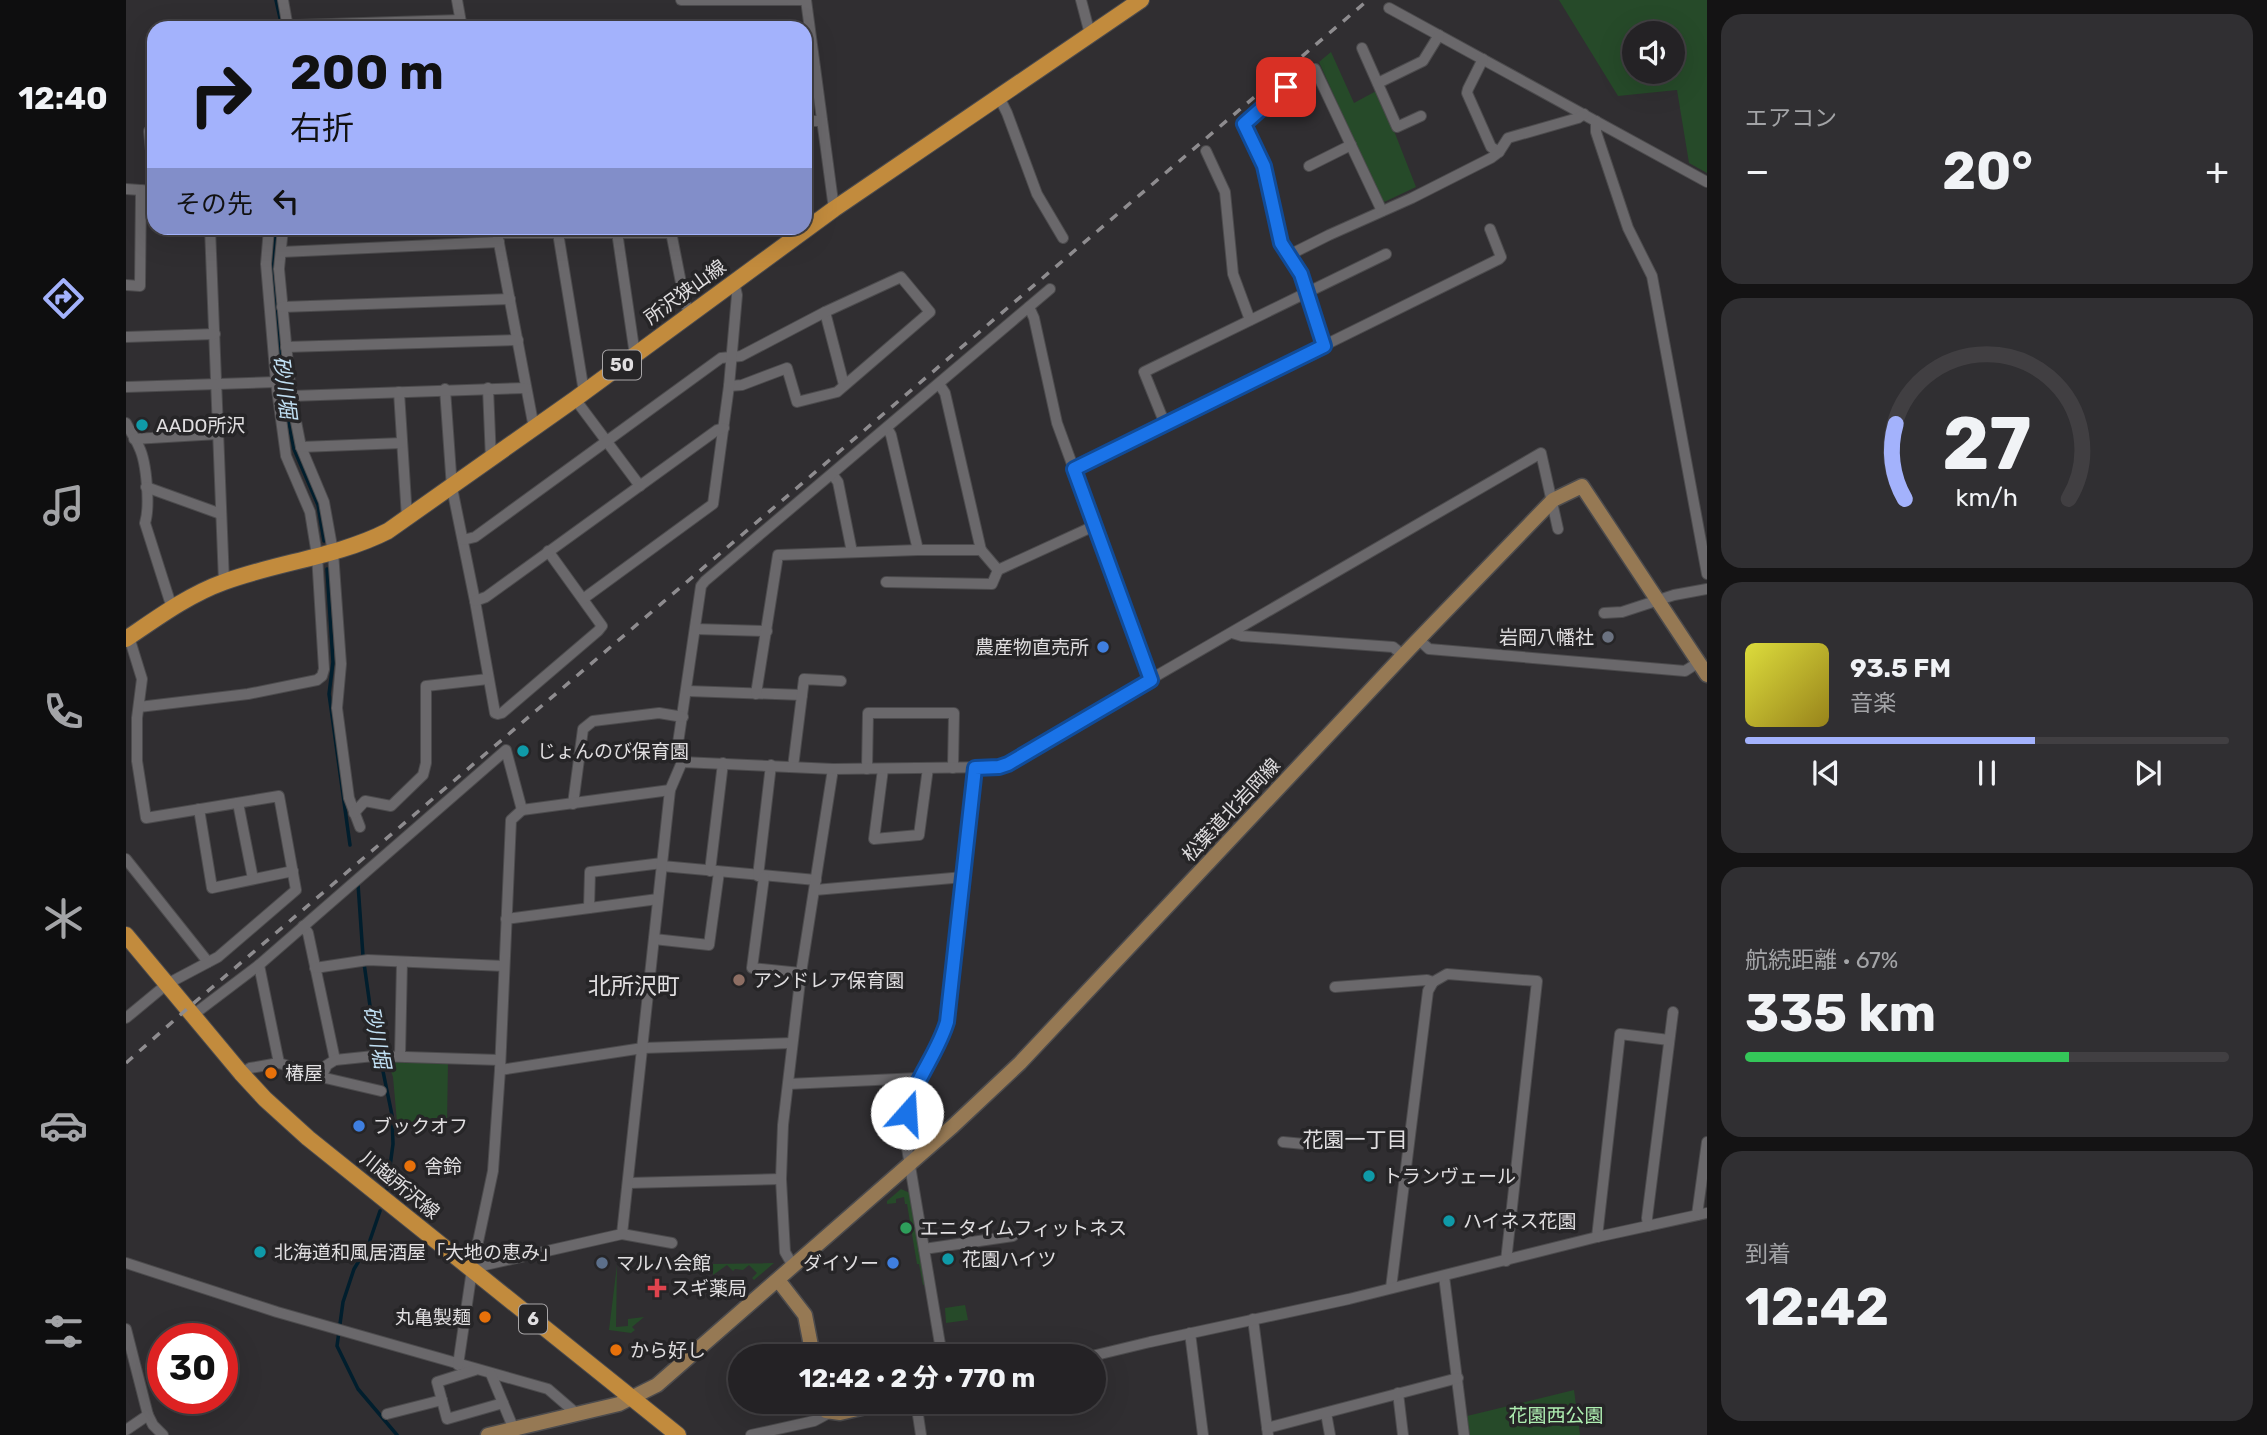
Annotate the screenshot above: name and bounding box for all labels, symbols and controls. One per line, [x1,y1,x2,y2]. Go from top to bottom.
map controls [1622,21,1685,84]
button: sound [1622,21,1685,84]
text: 200 m [290,43,444,101]
icon: right [175,49,266,140]
pin [1256,57,1316,117]
icon: arrive [1267,68,1305,106]
text: 12:40 [18,79,108,117]
text: エアコン [1745,104,1837,132]
text: 右折 [290,109,354,147]
text: 20° [1942,140,2033,202]
text: − [1745,148,1770,194]
text: + [2205,148,2229,194]
icon: left [267,182,305,220]
text: その先 [175,189,253,220]
street label: 所沢狭山線 [640,255,730,329]
icon: directions [39,274,88,323]
road number: 50 [603,351,641,380]
water label: 砂川堀 [269,354,302,423]
text: 27 [1942,402,2032,488]
place label: AADO所沢 [156,414,245,437]
marker: AADO所沢 [134,417,150,433]
icon: music [39,481,88,530]
text: km/h [1956,483,2018,512]
place label: 岩岡八幡社 [1499,626,1594,649]
marker: 岩岡八幡社 [1600,629,1616,645]
place label: 農産物直売所 [975,636,1089,659]
marker: 農産物直売所 [1095,639,1111,655]
text: 93.5 FM [1850,653,1951,684]
icon: phone [39,687,88,736]
text: 音楽 [1850,689,1896,717]
place label: じょんのび保育園 [537,740,689,763]
marker: じょんのび保育園 [515,743,531,759]
street label: 松葉道北岩岡線 [1177,754,1285,866]
icon: previous [1807,754,1845,792]
icon: pause [1968,754,2006,792]
icon: next [2129,754,2167,792]
icon: climate [39,894,88,943]
text: 航続距離 · 67% [1745,946,1898,974]
place label: アンドレア保育園 [753,969,904,992]
district label: 北所沢町 [588,972,680,1000]
marker: アンドレア保育園 [731,972,747,988]
text: 335 km [1745,982,1936,1044]
water label: 砂川堀 [359,1004,396,1073]
place label: 椿屋 [285,1062,323,1085]
marker: 椿屋 [263,1065,279,1081]
position arrow [870,1076,944,1150]
icon: car [39,1101,88,1150]
place label: ブックオフ [373,1115,468,1138]
marker: ブックオフ [351,1118,367,1134]
district label: 花園一丁目 [1303,1127,1408,1152]
street label: 川越所沢線 [356,1146,444,1224]
place label: 舎鈴 [424,1155,462,1178]
marker: 舎鈴 [402,1158,418,1174]
place label: トランヴェール [1383,1165,1516,1188]
marker: トランヴェール [1361,1168,1377,1184]
place label: ハイネス花園 [1463,1210,1577,1233]
marker: ハイネス花園 [1441,1213,1457,1229]
place label: エニタイムフィットネス [920,1217,1127,1240]
marker: エニタイムフィットネス [898,1220,914,1236]
text: 到着 [1745,1240,1791,1268]
place label: 北海道和風居酒屋「大地の恵み」 [274,1241,559,1264]
marker: 北海道和風居酒屋「大地の恵み」 [252,1244,268,1260]
place label: 花園ハイツ [962,1248,1057,1271]
marker: 花園ハイツ [940,1251,956,1267]
place label: マルハ会館 [616,1252,711,1275]
place label: ダイソー [803,1252,879,1275]
marker: マルハ会館 [594,1255,610,1271]
marker: ダイソー [885,1255,901,1271]
text: 12:42 [1745,1276,1889,1338]
place label: スギ薬局 [671,1277,747,1300]
marker: スギ薬局 [649,1280,665,1296]
road number: 6 [519,1304,547,1334]
place label: 丸亀製麺 [395,1306,471,1329]
icon: filters [39,1307,88,1356]
marker: 丸亀製麺 [477,1309,493,1325]
speed limit sign: 30 [147,1323,238,1414]
place label: から好し [630,1339,706,1362]
marker: から好し [608,1342,624,1358]
text: 12:42 · 2 分 · 770 m [799,1363,1035,1394]
park label: 花園西公園 [1508,1404,1604,1427]

